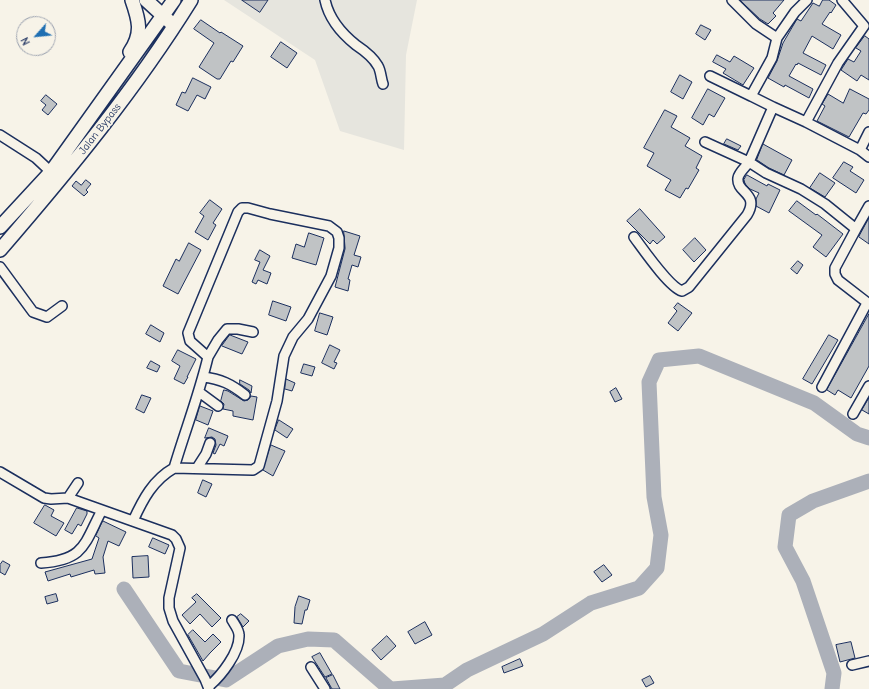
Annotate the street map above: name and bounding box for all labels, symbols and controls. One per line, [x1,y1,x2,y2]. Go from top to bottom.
north arrow [16,16,56,56]
text: N [18,35,33,47]
street label: Jalan Bypass [76,101,124,157]

